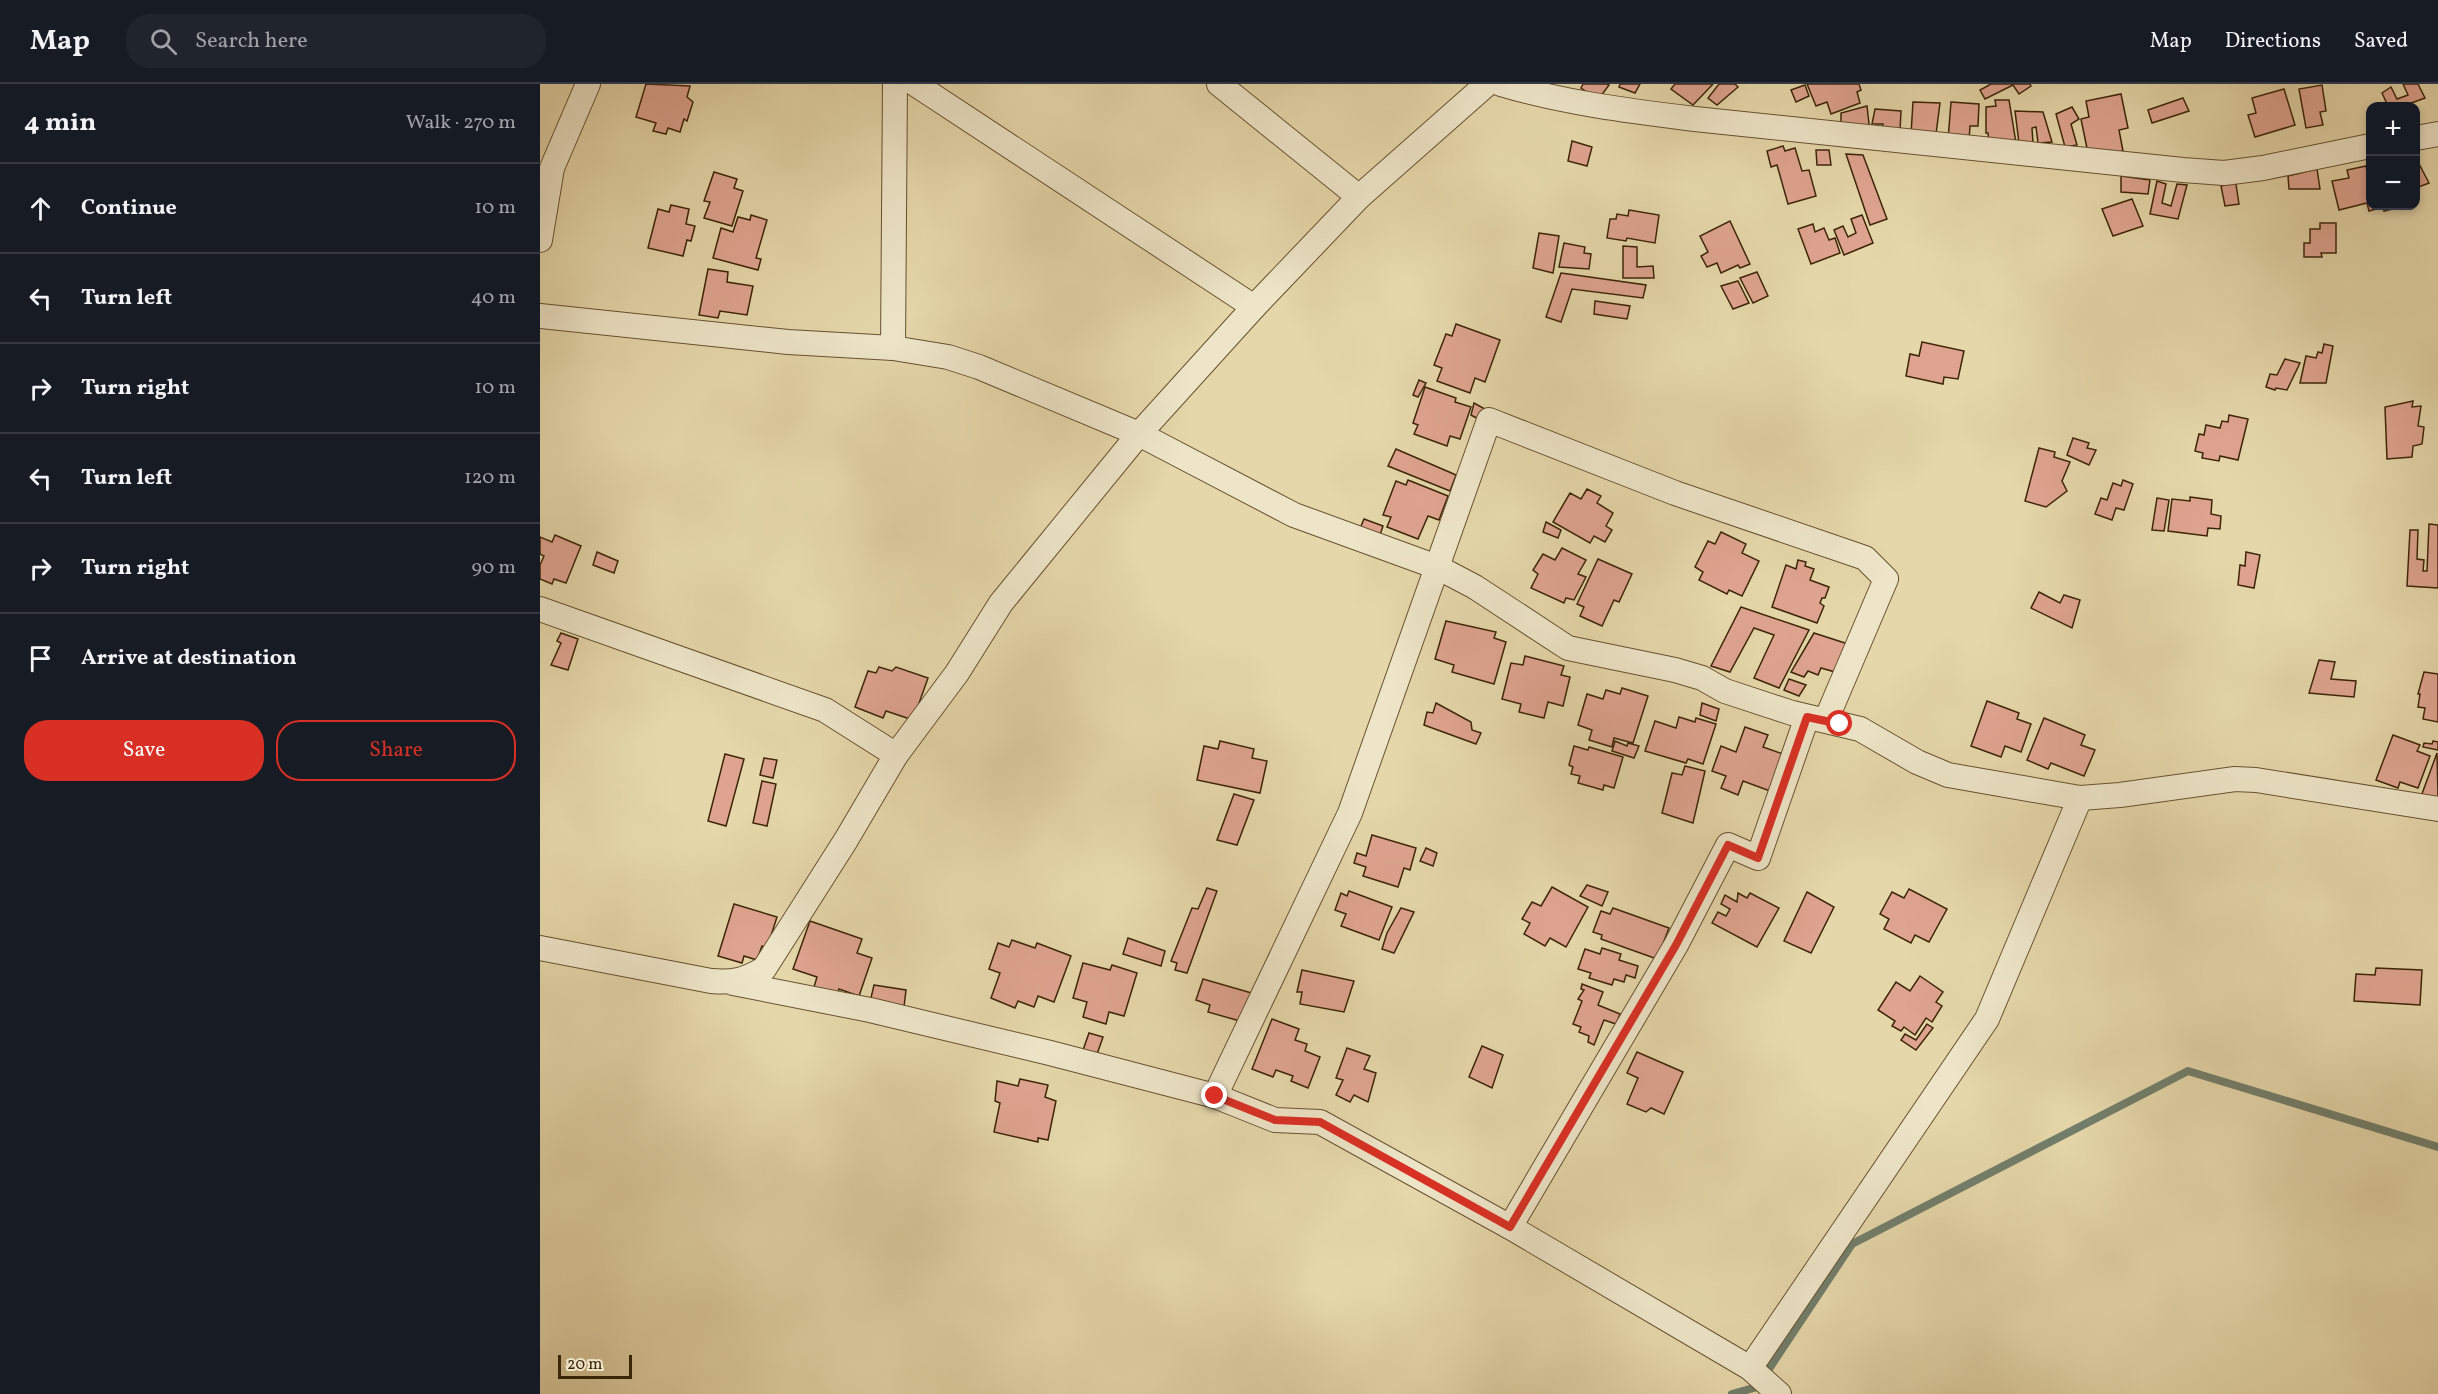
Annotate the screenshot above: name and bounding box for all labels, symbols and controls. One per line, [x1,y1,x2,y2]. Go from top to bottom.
search box [126,14,546,68]
text: Map [30,22,90,61]
icon: search [147,25,180,58]
text: Search here [195,26,308,57]
text: Map [2150,27,2192,56]
text: Directions [2225,27,2321,56]
text: Saved [2354,27,2408,56]
map controls [2366,102,2420,210]
button: + [2366,102,2420,156]
text: 4 min [24,105,96,141]
text: Walk · 270 m [406,109,516,137]
button: − [2366,156,2420,210]
icon: ahead [24,192,57,225]
text: Continue [81,193,177,224]
text: 10 m [475,194,516,222]
icon: left [24,282,57,315]
text: Turn left [81,283,172,314]
text: 40 m [471,284,516,312]
icon: right [24,372,57,405]
text: Turn right [81,373,189,404]
text: 10 m [475,374,516,402]
icon: left [24,462,57,495]
text: Turn left [81,463,172,494]
text: 120 m [464,464,516,492]
icon: right [24,552,57,585]
text: Turn right [81,553,189,584]
text: 90 m [472,554,516,582]
icon: arrive [24,642,57,675]
text: Arrive at destination [81,643,297,674]
route start [1826,710,1852,736]
button: Save [24,720,264,781]
button: Share [276,720,516,781]
route end [1201,1082,1227,1108]
scale bar [558,1352,632,1380]
text: 20 m [567,1354,602,1376]

